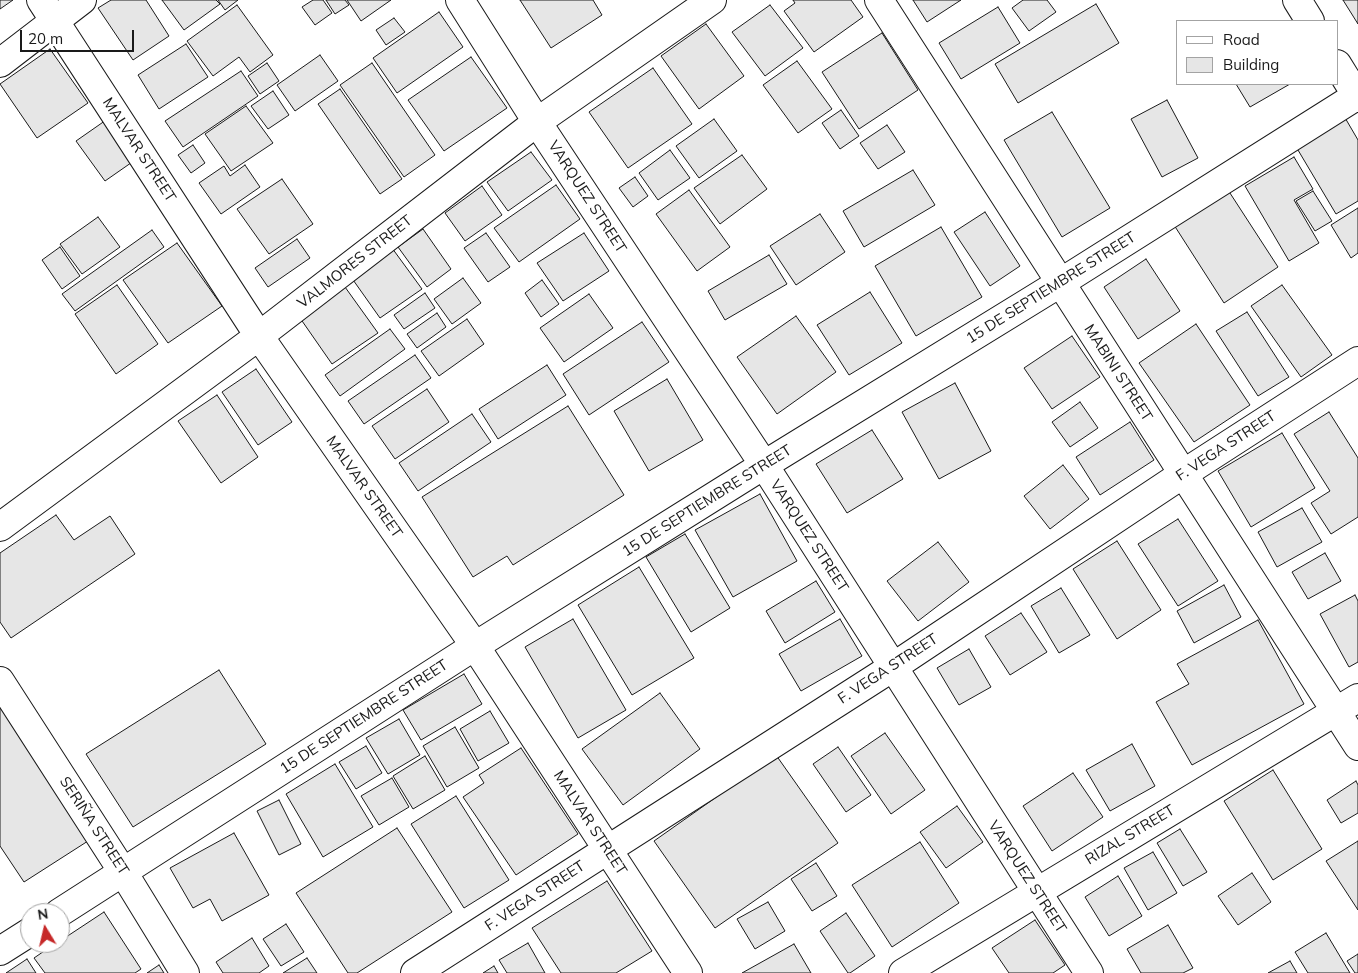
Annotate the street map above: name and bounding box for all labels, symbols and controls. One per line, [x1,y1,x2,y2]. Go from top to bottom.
scale bar [22,20,136,52]
legend [1176,20,1338,85]
text: 20 m [28,29,63,48]
text: Road [1223,30,1260,49]
text: Building [1223,55,1279,74]
street label: MALVAR STREET [99,94,179,206]
street label: VARQUEZ STREET [544,137,630,257]
street label: VALMORES STREET [294,212,416,312]
street label: 15 DE SEPTIEMBRE STREET [963,228,1139,348]
street label: MABINI STREET [1080,321,1156,425]
street label: F. VEGA STREET [1173,407,1279,485]
street label: MALVAR STREET [322,432,406,542]
street label: 15 DE SEPTIEMBRE STREET [619,441,795,561]
street label: VARQUEZ STREET [766,476,852,596]
street label: F. VEGA STREET [835,630,941,708]
street label: 15 DE SEPTIEMBRE STREET [277,656,451,778]
street label: MALVAR STREET [550,767,630,879]
street label: SERIÑA STREET [56,773,132,879]
street label: RIZAL STREET [1082,801,1178,869]
street label: VARQUEZ STREET [984,817,1070,937]
street label: F. VEGA STREET [482,857,588,935]
north arrow [20,903,70,953]
text: N [36,904,49,924]

